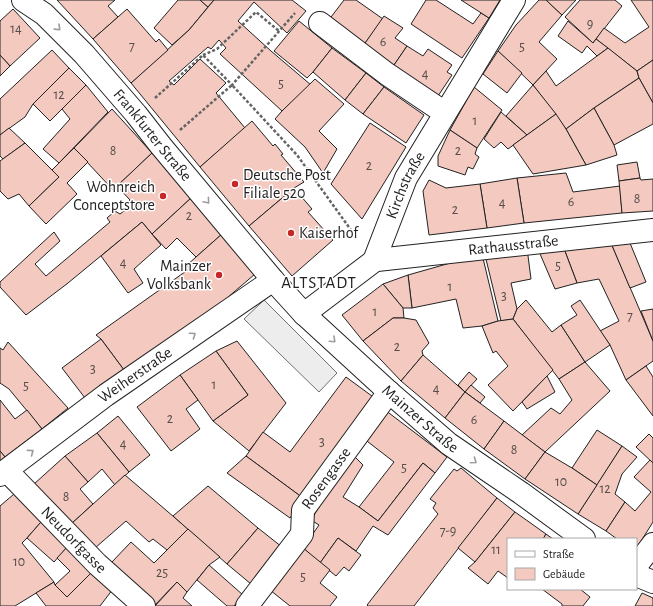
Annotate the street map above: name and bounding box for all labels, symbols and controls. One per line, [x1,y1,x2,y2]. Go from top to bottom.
house number: 9 [587,17,593,31]
house number: 14 [10,22,22,36]
one-way arrow [53,23,61,31]
house number: 6 [380,35,386,49]
house number: 7 [129,39,135,53]
house number: 5 [519,40,525,54]
house number: 4 [422,67,429,81]
house number: 5 [278,77,284,91]
street label: Frankfurter Straße [110,86,195,184]
house number: 12 [53,88,65,102]
house number: 1 [473,114,477,128]
house number: 8 [110,144,116,158]
house number: 2 [455,144,461,158]
street label: Kirchstraße [383,149,428,221]
house number: 2 [366,159,372,173]
place label: Deutsche Post Filiale 520 [243,167,331,201]
place label: Wohnreich Conceptstore [73,179,155,213]
marker: Deutsche Post Filiale 520 [230,179,240,189]
marker: Wohnreich Conceptstore [158,191,168,201]
house number: 8 [634,192,640,206]
house number: 6 [568,195,574,209]
one-way arrow [202,196,209,203]
house number: 4 [499,196,506,210]
house number: 2 [452,203,458,217]
house number: 2 [186,209,192,223]
place label: Kaiserhof [299,225,359,241]
marker: Kaiserhof [286,228,296,238]
street label: Rathausstraße [467,232,559,258]
house number: 4 [120,256,127,270]
place label: Mainzer Volksbank [147,258,212,292]
house number: 5 [555,259,561,273]
marker: Mainzer Volksbank [214,270,224,280]
district label: ALTSTADT [281,274,357,291]
house number: 1 [448,280,452,294]
house number: 3 [501,289,507,303]
house number: 1 [373,305,377,319]
house number: 7 [627,309,633,323]
one-way arrow [189,332,196,340]
one-way arrow [328,335,336,343]
house number: 2 [394,340,400,354]
street label: Weiherstraße [95,344,175,406]
house number: 3 [90,362,96,376]
house number: 1 [212,378,216,392]
house number: 5 [23,379,29,393]
street label: Mainzer Straße [379,382,461,456]
house number: 4 [433,382,440,396]
house number: 2 [167,412,173,426]
house number: 6 [471,413,477,427]
house number: 3 [319,435,325,449]
house number: 4 [120,437,127,451]
house number: 8 [511,443,517,457]
street label: Rosengasse [299,444,354,512]
one-way arrow [27,450,34,457]
one-way arrow [470,456,477,464]
house number: 5 [401,461,407,475]
house number: 10 [555,475,567,489]
house number: 12 [599,482,611,496]
house number: 8 [63,490,69,504]
street label: Neudorfgasse [38,503,110,576]
house number: 7-9 [440,524,456,538]
legend [507,538,637,590]
house number: 11 [491,543,501,557]
text: Straße [543,548,574,560]
house number: 10 [13,555,25,569]
house number: 25 [156,566,168,580]
text: Gebäude [543,568,585,580]
house number: 5 [300,570,306,584]

